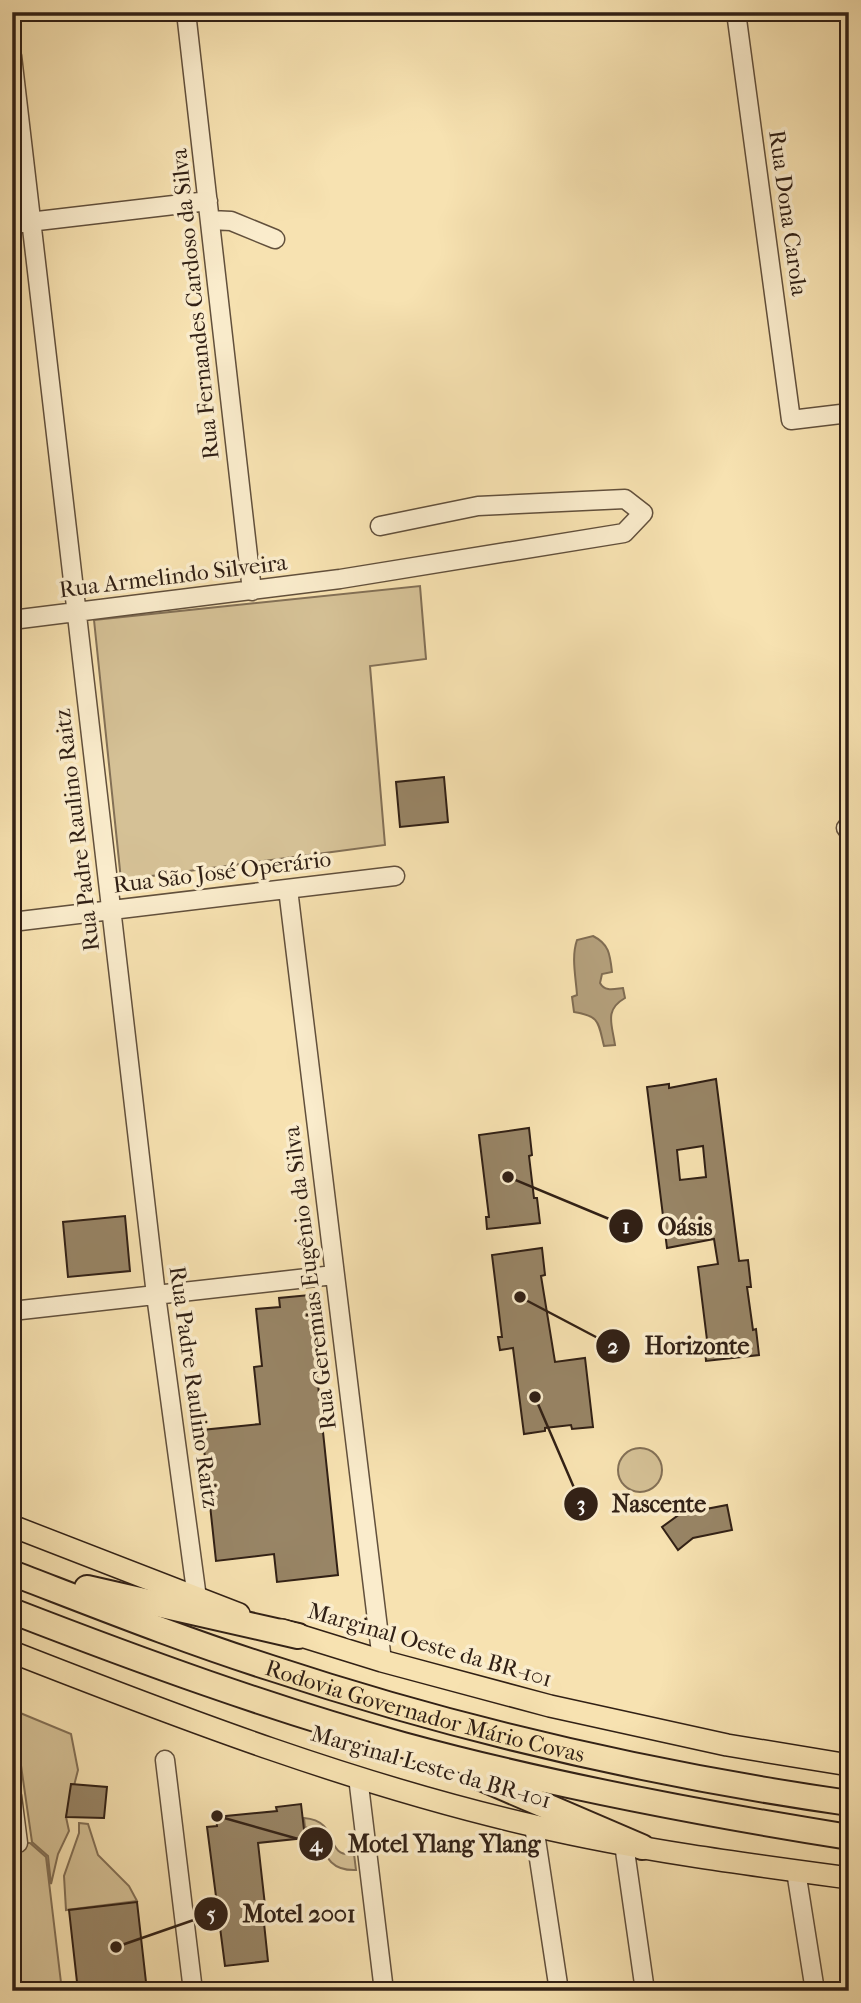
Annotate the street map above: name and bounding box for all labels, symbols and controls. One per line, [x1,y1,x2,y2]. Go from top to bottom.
street label: Rua Dona Carola [763,128,813,298]
street label: Rua Fernandes Cardoso da Silva [165,147,225,461]
street label: Rua Armelindo Silveira [57,549,289,603]
street label: Rua Padre Raulino Raitz [49,707,105,953]
street label: Rua São José Operário [111,845,333,899]
street label: Rua Geremias Eugênio da Silva [278,1124,342,1431]
callout: Oásis [608,1204,726,1249]
text: Oásis [658,1213,713,1241]
text: 1 [622,1214,630,1238]
street label: Rua Padre Raulino Raitz [164,1264,224,1510]
callout: Horizonte [595,1323,763,1368]
text: Horizonte [645,1332,750,1360]
text: 2 [608,1334,619,1358]
callout: Nascente [563,1481,720,1526]
text: Nascente [612,1490,706,1518]
text: 3 [577,1492,585,1516]
street label: Marginal Oeste da BR-101 [305,1597,555,1693]
street label: Rodovia Governador Mário Covas [262,1654,587,1768]
street label: Marginal Leste da BR-101 [308,1720,554,1814]
callout: Motel Ylang Ylang [298,1821,554,1866]
text: Motel Ylang Ylang [348,1830,542,1858]
text: 4 [309,1832,324,1857]
callout: Motel 2001 [193,1891,369,1936]
text: Motel 2001 [242,1900,356,1928]
text: 5 [206,1902,216,1926]

